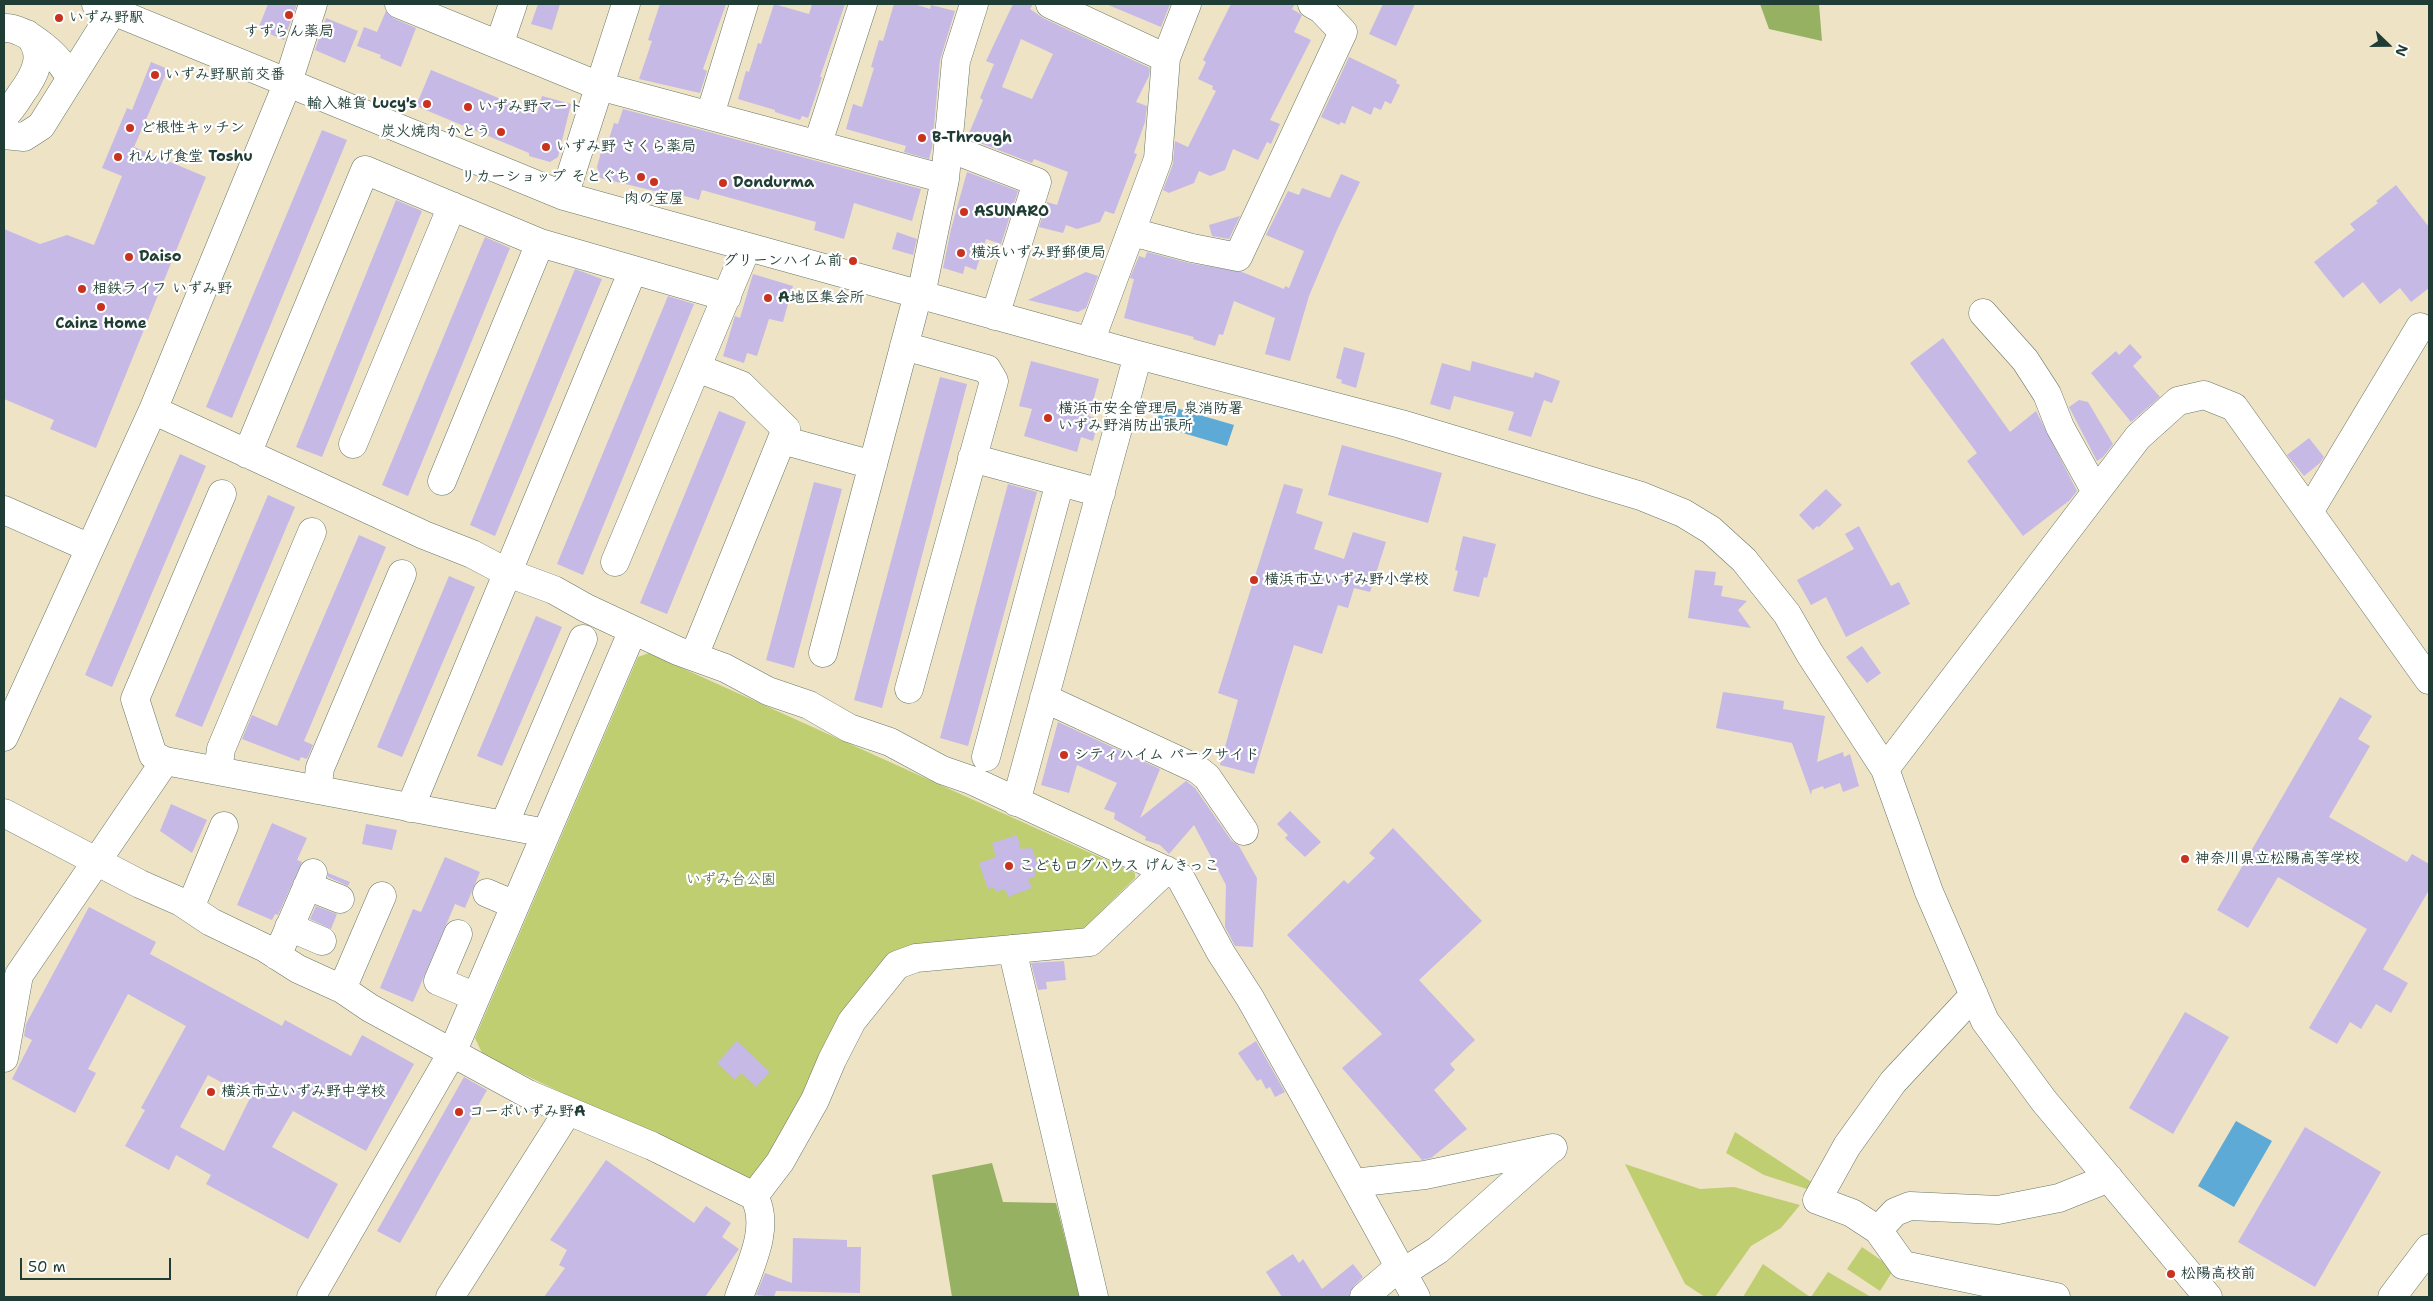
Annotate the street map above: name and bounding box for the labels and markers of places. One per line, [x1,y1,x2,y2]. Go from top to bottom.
place label: いずみ野駅 [69,9,144,27]
marker: すずらん薬局 [283,9,295,21]
marker: いずみ野駅 [53,12,65,24]
place label: すずらん薬局 [244,23,334,41]
place label: いずみ野駅前交番 [165,66,285,84]
marker: いずみ野駅前交番 [149,69,161,81]
place label: 輸入雑貨 Lucy's [307,95,417,113]
marker: 輸入雑貨 Lucy's [421,98,433,110]
place label: いずみ野マート [478,98,583,116]
marker: いずみ野マート [462,101,474,113]
place label: ど根性キッチン [140,119,245,137]
marker: ど根性キッチン [124,122,136,134]
place label: 炭火焼肉 かとう [381,123,491,141]
marker: 炭火焼肉 かとう [495,126,507,138]
place label: B-Through [932,129,1012,147]
marker: B-Through [916,132,928,144]
place label: いずみ野 さくら薬局 [556,138,696,156]
marker: いずみ野 さくら薬局 [540,141,552,153]
place label: れんげ食堂 Toshu [128,148,253,166]
marker: れんげ食堂 Toshu [112,151,124,163]
place label: リカーショップ そとぐち [461,168,631,186]
marker: リカーショップ そとぐち [635,171,647,183]
place label: Dondurma [733,174,814,192]
marker: 肉の宝屋 [648,176,660,188]
marker: Dondurma [717,177,729,189]
place label: 肉の宝屋 [624,190,684,208]
place label: ASUNARO [974,203,1049,221]
marker: ASUNARO [958,206,970,218]
place label: 横浜いずみ野郵便局 [971,244,1106,262]
marker: 横浜いずみ野郵便局 [955,247,967,259]
place label: Daiso [139,248,182,266]
marker: Daiso [123,251,135,263]
place label: グリーンハイム前 [723,252,843,270]
marker: グリーンハイム前 [847,255,859,267]
place label: 相鉄ライフ いずみ野 [92,280,232,298]
marker: 相鉄ライフ いずみ野 [76,283,88,295]
place label: A地区集会所 [778,289,865,307]
marker: A地区集会所 [762,292,774,304]
marker: Cainz Home [95,301,107,313]
place label: Cainz Home [55,315,147,333]
place label: 横浜市安全管理局 泉消防署 いずみ野消防出張所 [1058,400,1243,435]
marker: 横浜市安全管理局 泉消防署 いずみ野消防出張所 [1042,412,1054,424]
place label: 横浜市立いずみ野小学校 [1264,571,1429,589]
marker: 横浜市立いずみ野小学校 [1248,574,1260,586]
place label: シティハイム パークサイド [1074,746,1259,764]
marker: シティハイム パークサイド [1058,749,1070,761]
place label: 神奈川県立松陽高等学校 [2195,850,2360,868]
marker: 神奈川県立松陽高等学校 [2179,853,2191,865]
place label: こどもログハウス げんきっこ [1019,857,1219,875]
marker: こどもログハウス げんきっこ [1003,860,1015,872]
place label: 横浜市立いずみ野中学校 [221,1083,386,1101]
marker: 横浜市立いずみ野中学校 [205,1086,217,1098]
place label: コーポいずみ野A [469,1103,586,1121]
marker: コーポいずみ野A [453,1106,465,1118]
place label: 松陽高校前 [2181,1265,2256,1283]
marker: 松陽高校前 [2165,1268,2177,1280]

